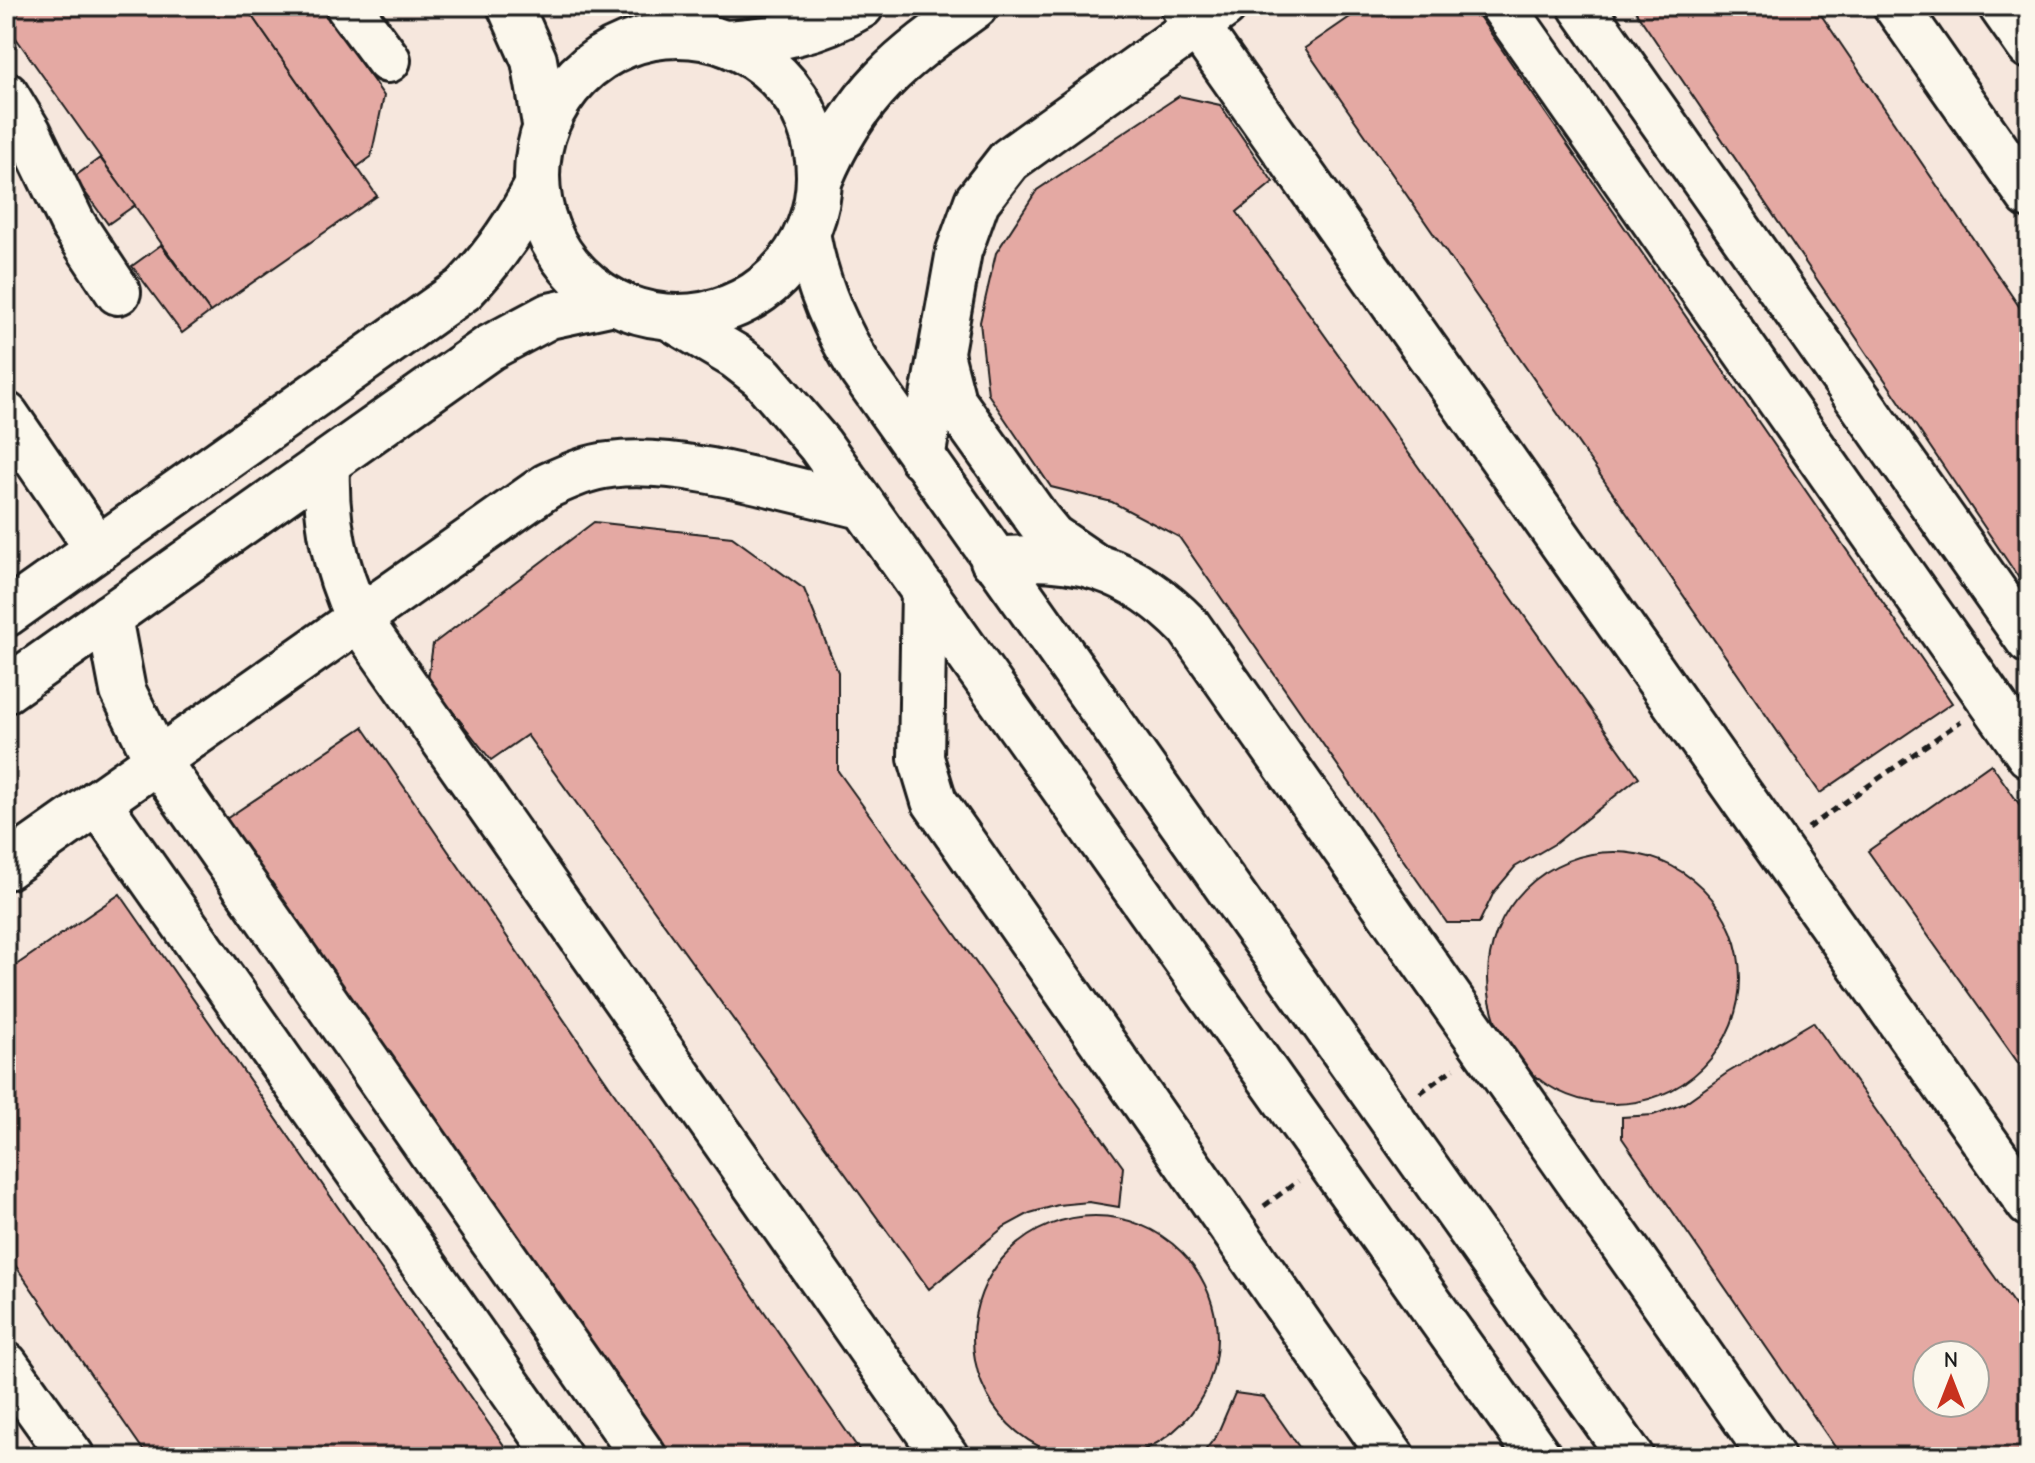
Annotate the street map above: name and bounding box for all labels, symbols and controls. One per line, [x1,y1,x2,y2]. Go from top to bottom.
north arrow [1911,1339,1991,1419]
text: N [1944,1347,1958,1373]

